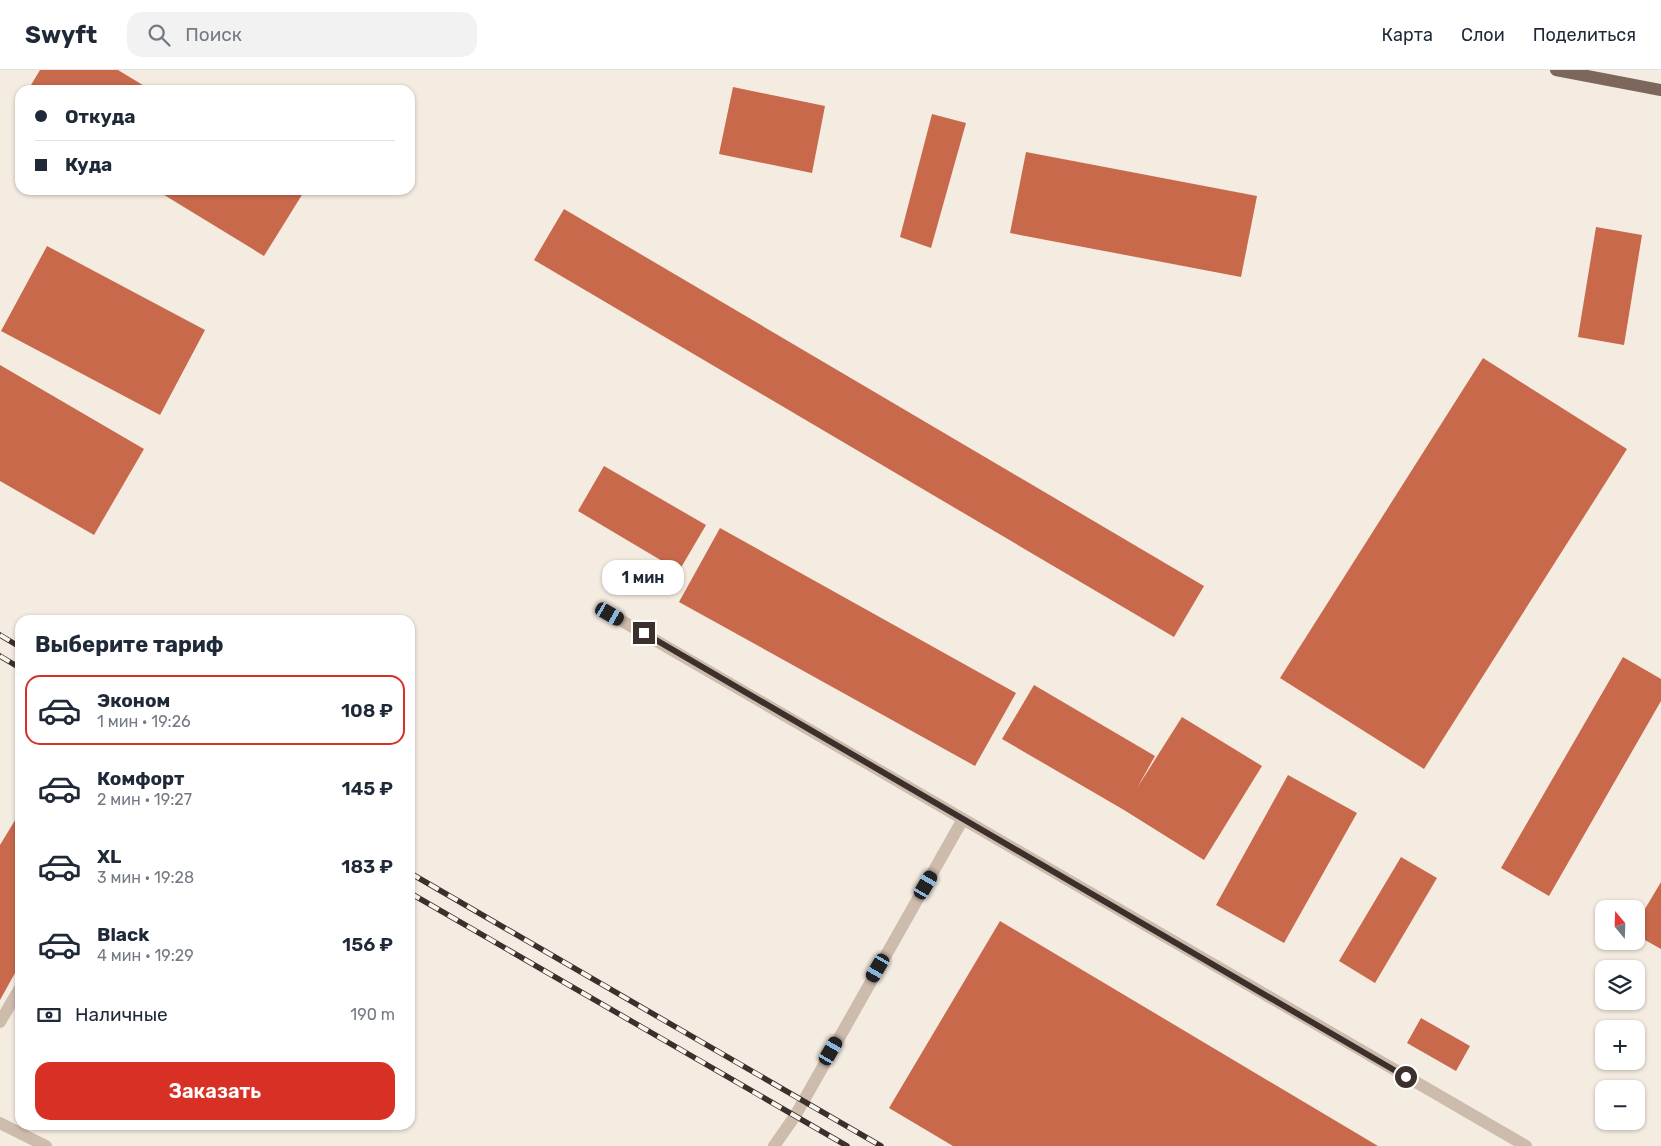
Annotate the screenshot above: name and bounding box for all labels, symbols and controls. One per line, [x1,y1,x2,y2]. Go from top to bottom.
search box [127,12,477,57]
text: Swyft [25,21,97,49]
icon: search [145,21,173,49]
text: Поиск [185,23,242,46]
text: Карта [1382,24,1433,46]
text: Слои [1461,24,1505,46]
text: Поделиться [1533,24,1636,46]
text: Откуда [65,105,135,128]
text: Куда [65,153,112,176]
callout: 1 мин [603,560,685,596]
text: 1 мин [622,568,664,587]
car [593,600,626,628]
route end [633,622,655,644]
text: Выберите тариф [35,631,224,658]
icon: car [37,688,82,733]
text: Эконом [97,689,170,712]
text: 108 ₽ [341,699,393,722]
text: 1 мин · 19:26 [97,712,191,731]
icon: car [37,766,82,811]
text: Комфорт [97,767,184,790]
text: 145 ₽ [342,777,393,800]
text: 2 мин · 19:27 [97,790,192,809]
icon: car [37,844,82,889]
text: XL [97,845,121,868]
text: 183 ₽ [341,855,393,878]
text: 3 мин · 19:28 [97,868,194,887]
car [912,868,939,902]
north arrow [1595,900,1645,950]
map controls [1595,900,1645,1130]
icon: car [37,922,82,967]
text: Black [97,923,149,946]
text: 156 ₽ [342,933,393,956]
text: 4 мин · 19:29 [97,946,194,965]
car [864,951,891,985]
button: layers [1595,960,1645,1010]
icon: cash [35,1001,63,1029]
text: Наличные [75,1003,168,1026]
text: 190 m [350,1005,395,1024]
button: + [1595,1020,1645,1070]
car [817,1034,844,1068]
button: Заказать [35,1062,395,1120]
route start [1395,1066,1417,1088]
button: − [1595,1080,1645,1130]

